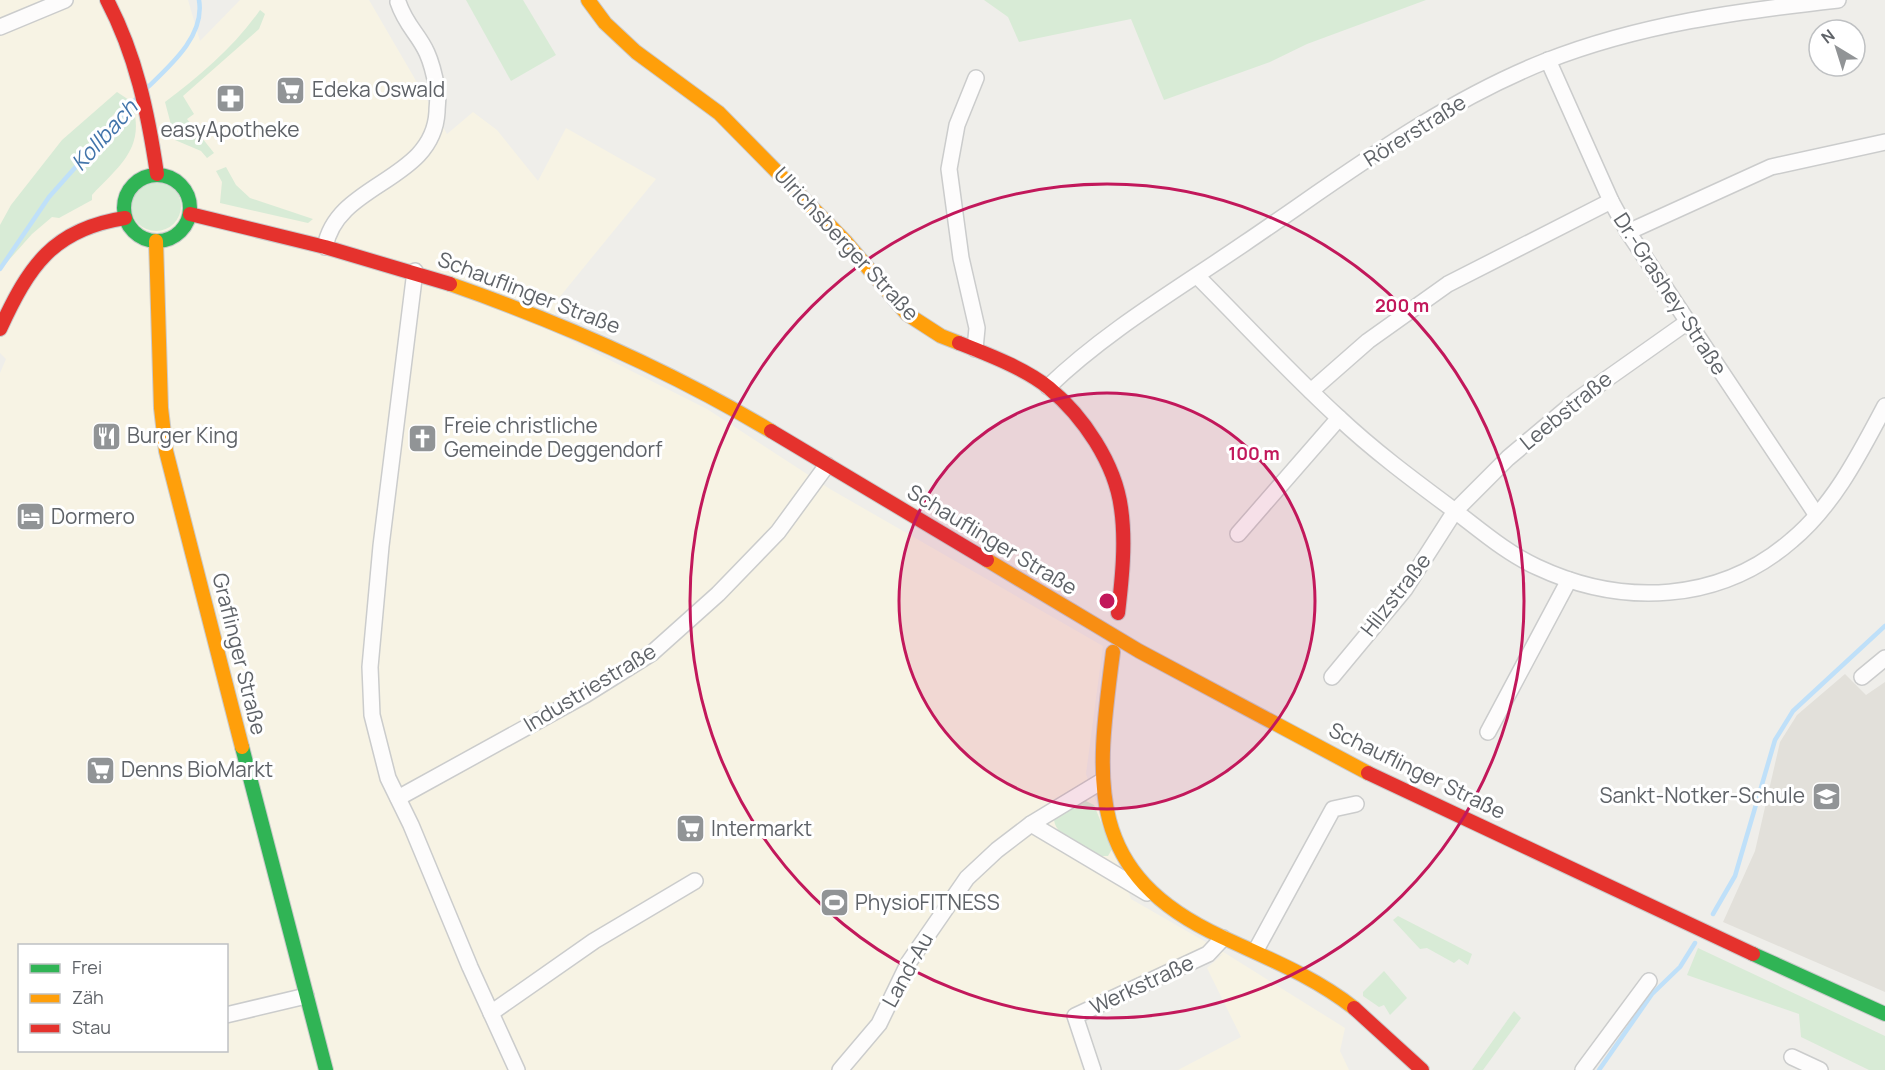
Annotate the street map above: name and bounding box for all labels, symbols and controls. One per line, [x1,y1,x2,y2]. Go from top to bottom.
north arrow [1807,18,1867,78]
text: N [1816,24,1839,48]
supermarket icon: Edeka Oswald [275,74,307,106]
place label: Edeka Oswald [312,75,445,103]
pharmacy icon: easyApotheke [214,83,246,115]
street label: Rörerstraße [1358,88,1471,173]
water label: Kollbach [64,92,145,177]
place label: easyApotheke [161,115,300,143]
street label: Ulrichsberger Straße [768,160,925,326]
street label: Dr.-Grashey-Straße [1608,207,1734,380]
street label: Schauflinger Straße [434,244,625,340]
text: 200 m [1375,293,1429,317]
street label: Leebstraße [1514,365,1617,456]
place label: Freie christliche Gemeinde Deggendorf [444,411,663,463]
restaurant icon: Burger King [90,420,122,452]
place label: Burger King [127,421,238,449]
church icon: Freie christliche Gemeinde Deggendorf [407,422,439,454]
text: 100 m [1228,441,1280,465]
street label: Schauflinger Straße [903,477,1083,601]
hotel icon: Dormero [14,501,46,533]
place label: Dormero [51,502,135,530]
street label: Hilzstraße [1354,547,1437,642]
street label: Graflinger Straße [206,570,274,737]
centre of rings [1097,591,1117,611]
street label: Industriestraße [518,637,661,738]
street label: Schauflinger Straße [1324,715,1510,825]
supermarket icon: Denns BioMarkt [84,754,116,786]
place label: Denns BioMarkt [121,755,273,783]
school or university icon: Sankt-Notker-Schule [1810,780,1842,812]
place label: Sankt-Notker-Schule [1599,781,1805,809]
supermarket icon: Intermarkt [674,813,706,845]
place label: Intermarkt [711,814,812,842]
sports icon: PhysioFITNESS [818,887,850,919]
place label: PhysioFITNESS [855,888,1000,916]
street label: Land-Au [875,927,939,1012]
legend [18,944,228,1052]
street label: Werkstraße [1085,948,1198,1020]
text: Frei [72,955,102,979]
text: Zäh [72,985,104,1009]
text: Stau [72,1015,111,1039]

